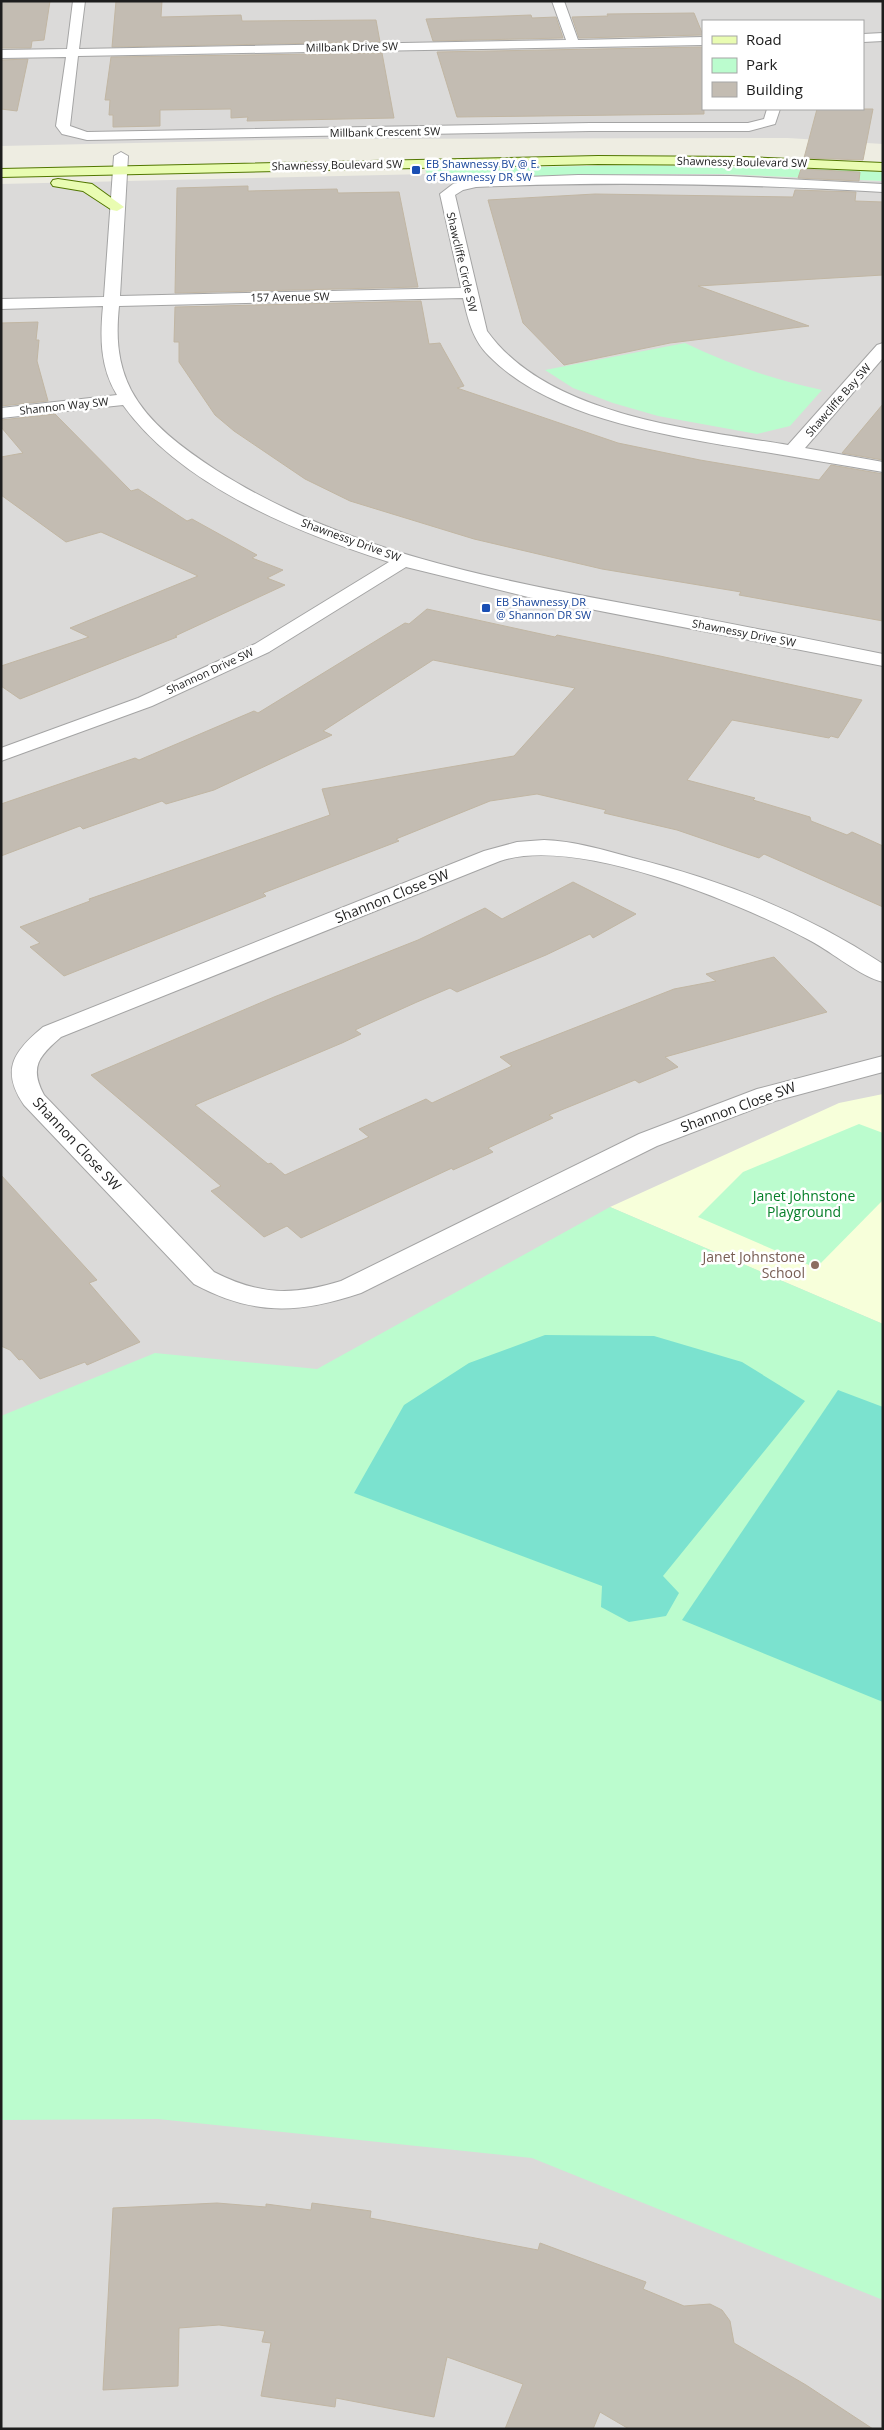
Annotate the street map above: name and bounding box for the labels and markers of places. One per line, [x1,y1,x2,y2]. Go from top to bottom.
place label: EB Shawnessy BV @ E. of Shawnessy DR SW [426,156,540,184]
marker: EB Shawnessy BV @ E. of Shawnessy DR SW [410,164,422,176]
place label: EB Shawnessy DR @ Shannon DR SW [496,594,591,622]
marker: EB Shawnessy DR @ Shannon DR SW [480,602,492,614]
place label: Janet Johnstone School [701,1247,805,1282]
marker: Janet Johnstone School [809,1259,821,1271]

